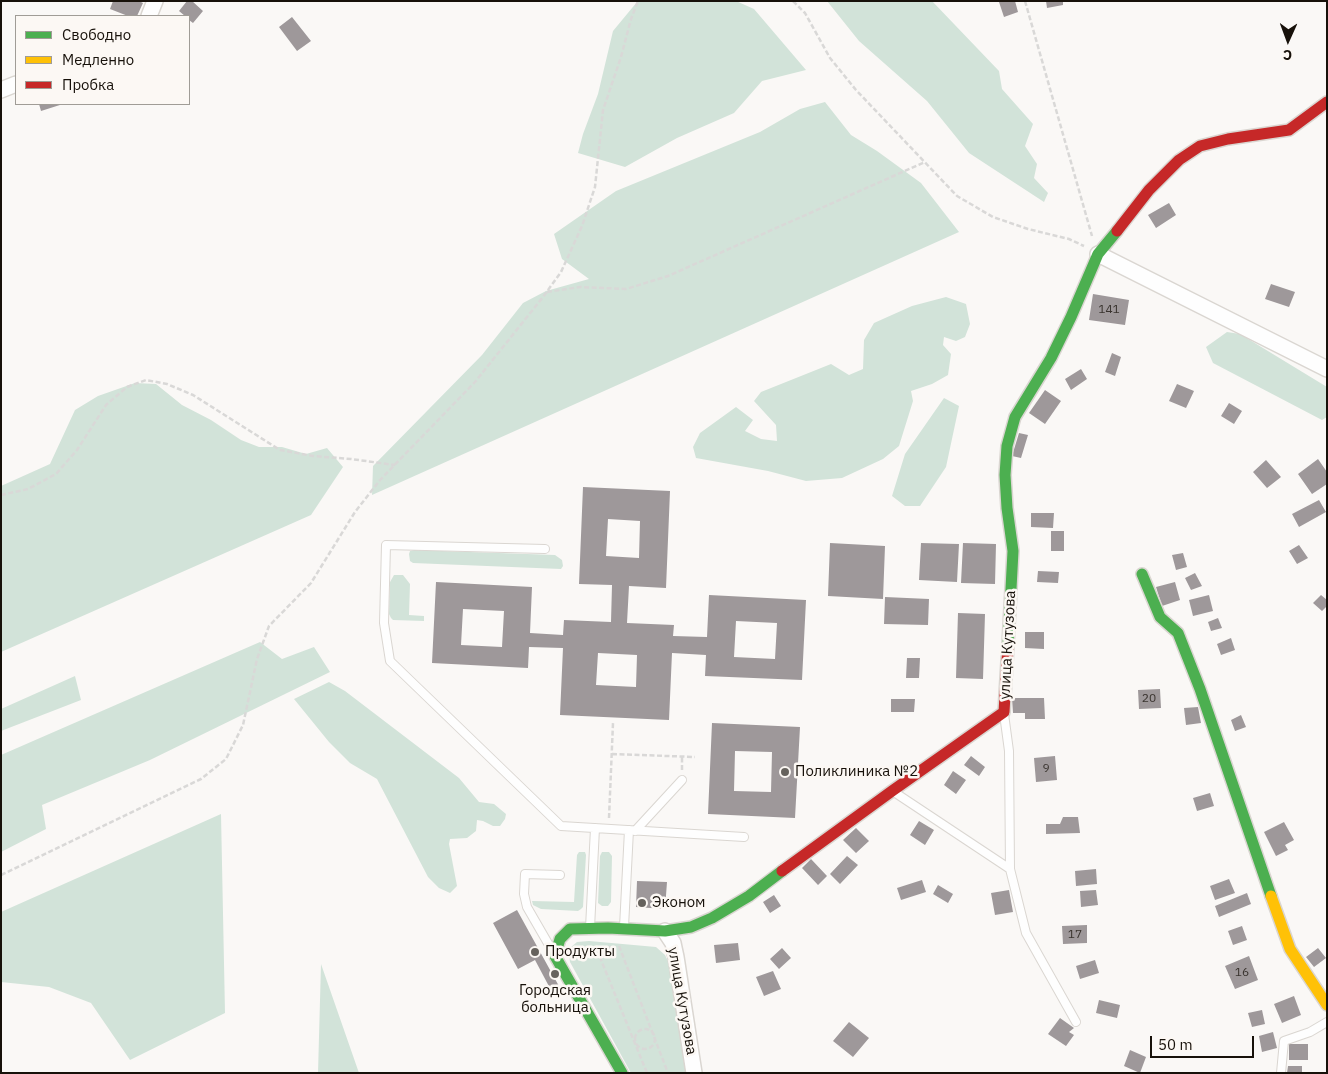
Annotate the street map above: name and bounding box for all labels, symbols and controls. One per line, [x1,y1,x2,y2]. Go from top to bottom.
legend [15,15,190,105]
north arrow [1263,15,1313,65]
text: Свободно [62,25,131,44]
text: С [1283,46,1292,64]
text: Медленно [62,50,134,69]
text: Пробка [62,75,114,94]
house number: 141 [1098,303,1120,317]
street label: улица Кутузова [996,590,1020,700]
house number: 20 [1142,692,1156,706]
house number: 9 [1042,762,1050,776]
place label: Поликлиника №2 [795,763,918,781]
marker: Поликлиника №2 [779,766,791,778]
place label: Эконом [652,894,706,912]
marker: Эконом [636,897,648,909]
house number: 17 [1068,928,1082,942]
place label: Продукты [545,943,615,961]
marker: Продукты [529,946,541,958]
street label: улица Кутузова [664,946,700,1056]
house number: 16 [1235,966,1249,980]
marker: Городская больница [549,968,561,980]
place label: Городская больница [519,982,591,1017]
scale bar [1153,1026,1257,1058]
text: 50 m [1158,1035,1193,1054]

